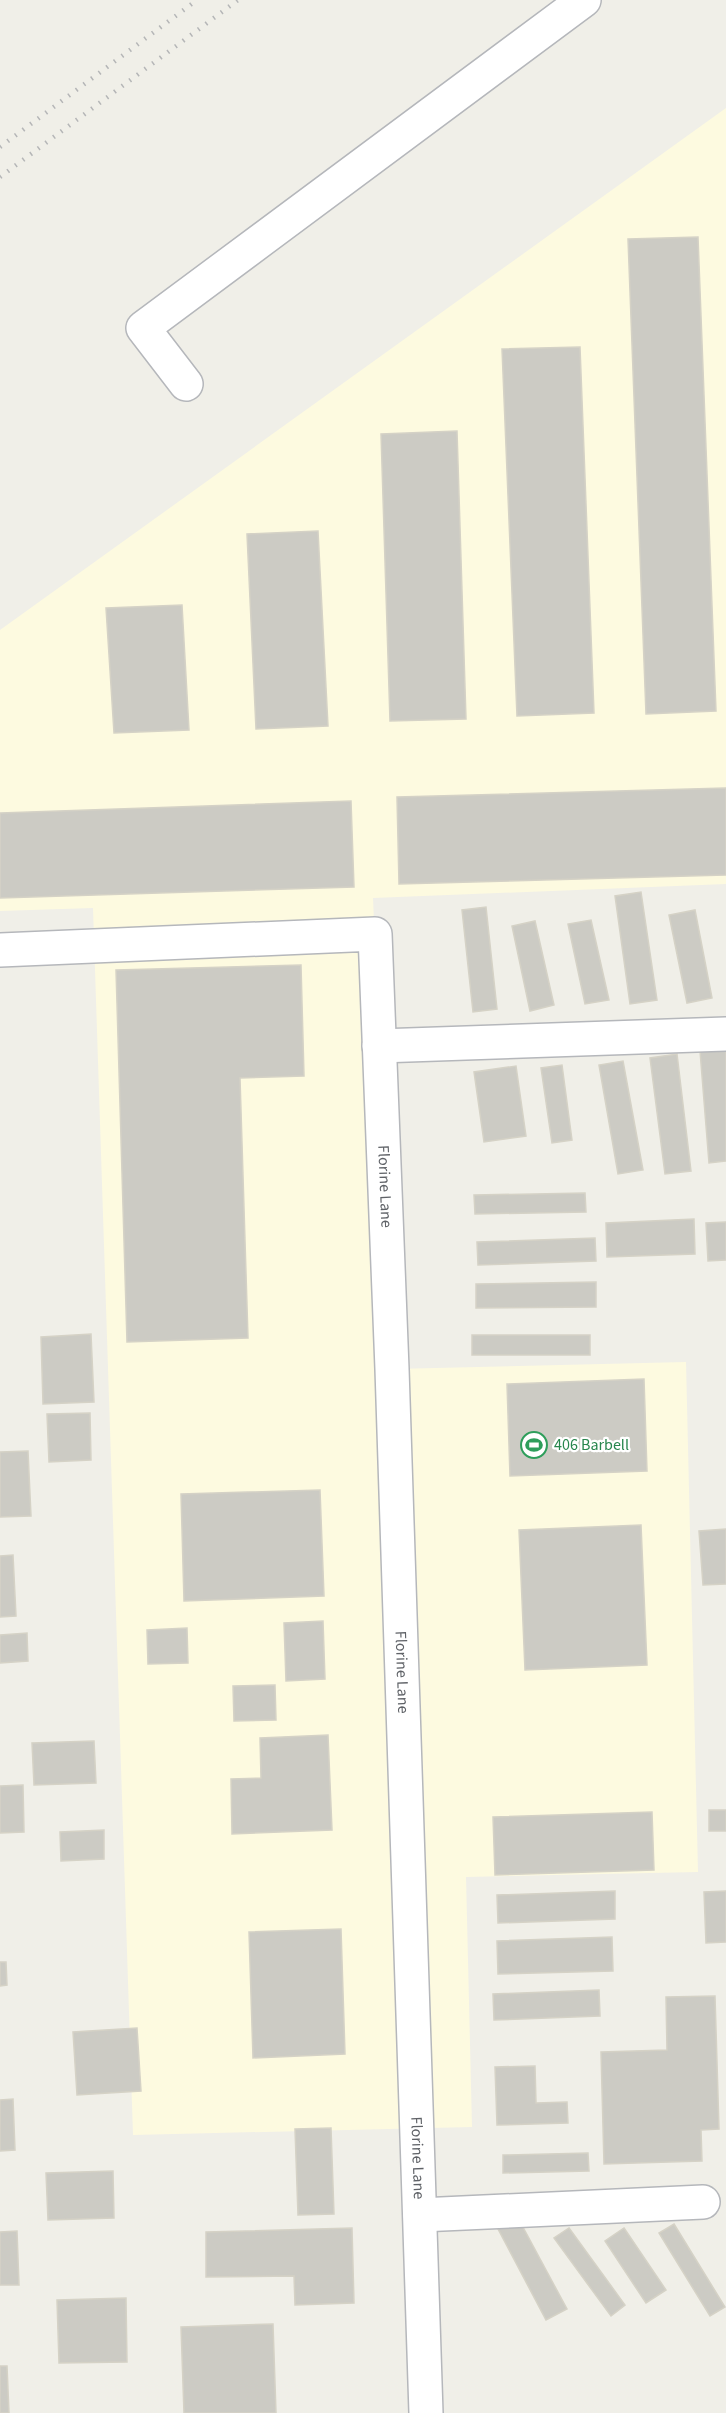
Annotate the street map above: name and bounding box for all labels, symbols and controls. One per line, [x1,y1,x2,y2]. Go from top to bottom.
street label: Florine Lane [372,1145,397,1228]
sports icon: 406 Barbell [519,1430,549,1460]
place label: 406 Barbell [554,1434,629,1456]
street label: Florine Lane [390,1631,414,1714]
street label: Florine Lane [405,2116,430,2200]

